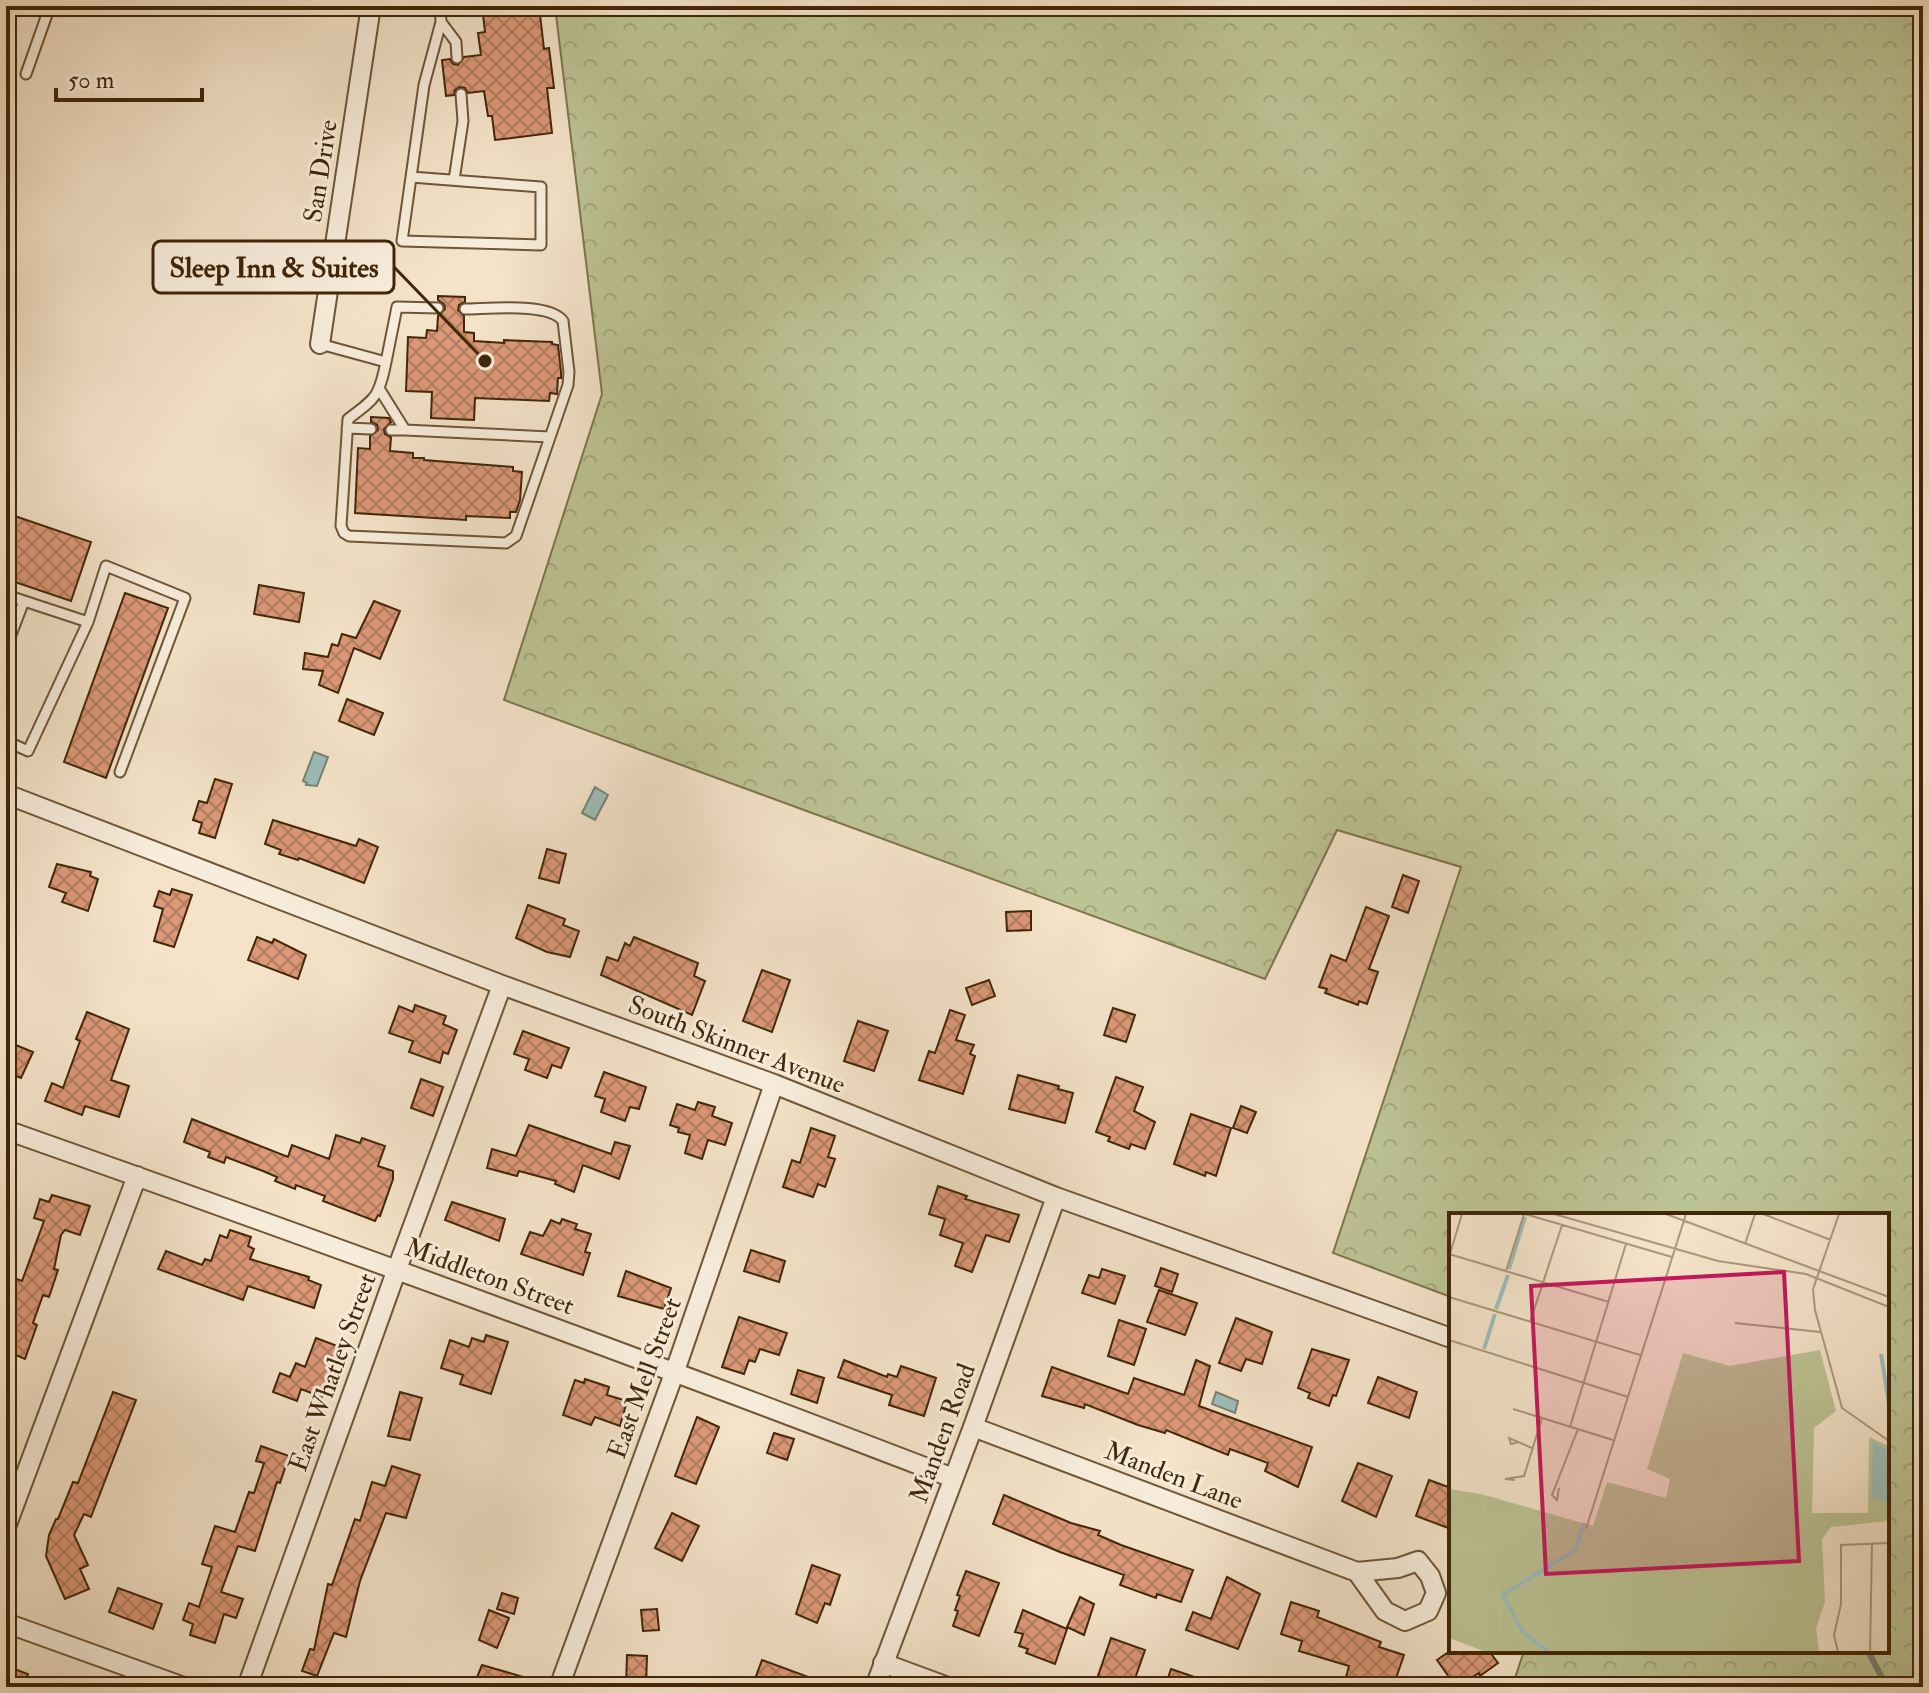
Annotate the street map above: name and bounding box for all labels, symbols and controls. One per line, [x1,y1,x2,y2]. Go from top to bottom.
scale bar [56,52,202,102]
text: 50 m [68,65,115,96]
street label: San Drive [297,117,345,225]
callout: Sleep Inn & Suites [153,241,394,293]
text: Sleep Inn & Suites [169,251,379,286]
street label: South Skinner Avenue [624,989,850,1101]
inset map [1449,1213,1889,1653]
street label: Middleton Street [401,1232,578,1322]
street label: East Whatley Street [282,1269,384,1476]
street label: East Mell Street [601,1293,689,1463]
street label: Manden Road [903,1359,983,1507]
street label: Manden Lane [1100,1435,1247,1517]

